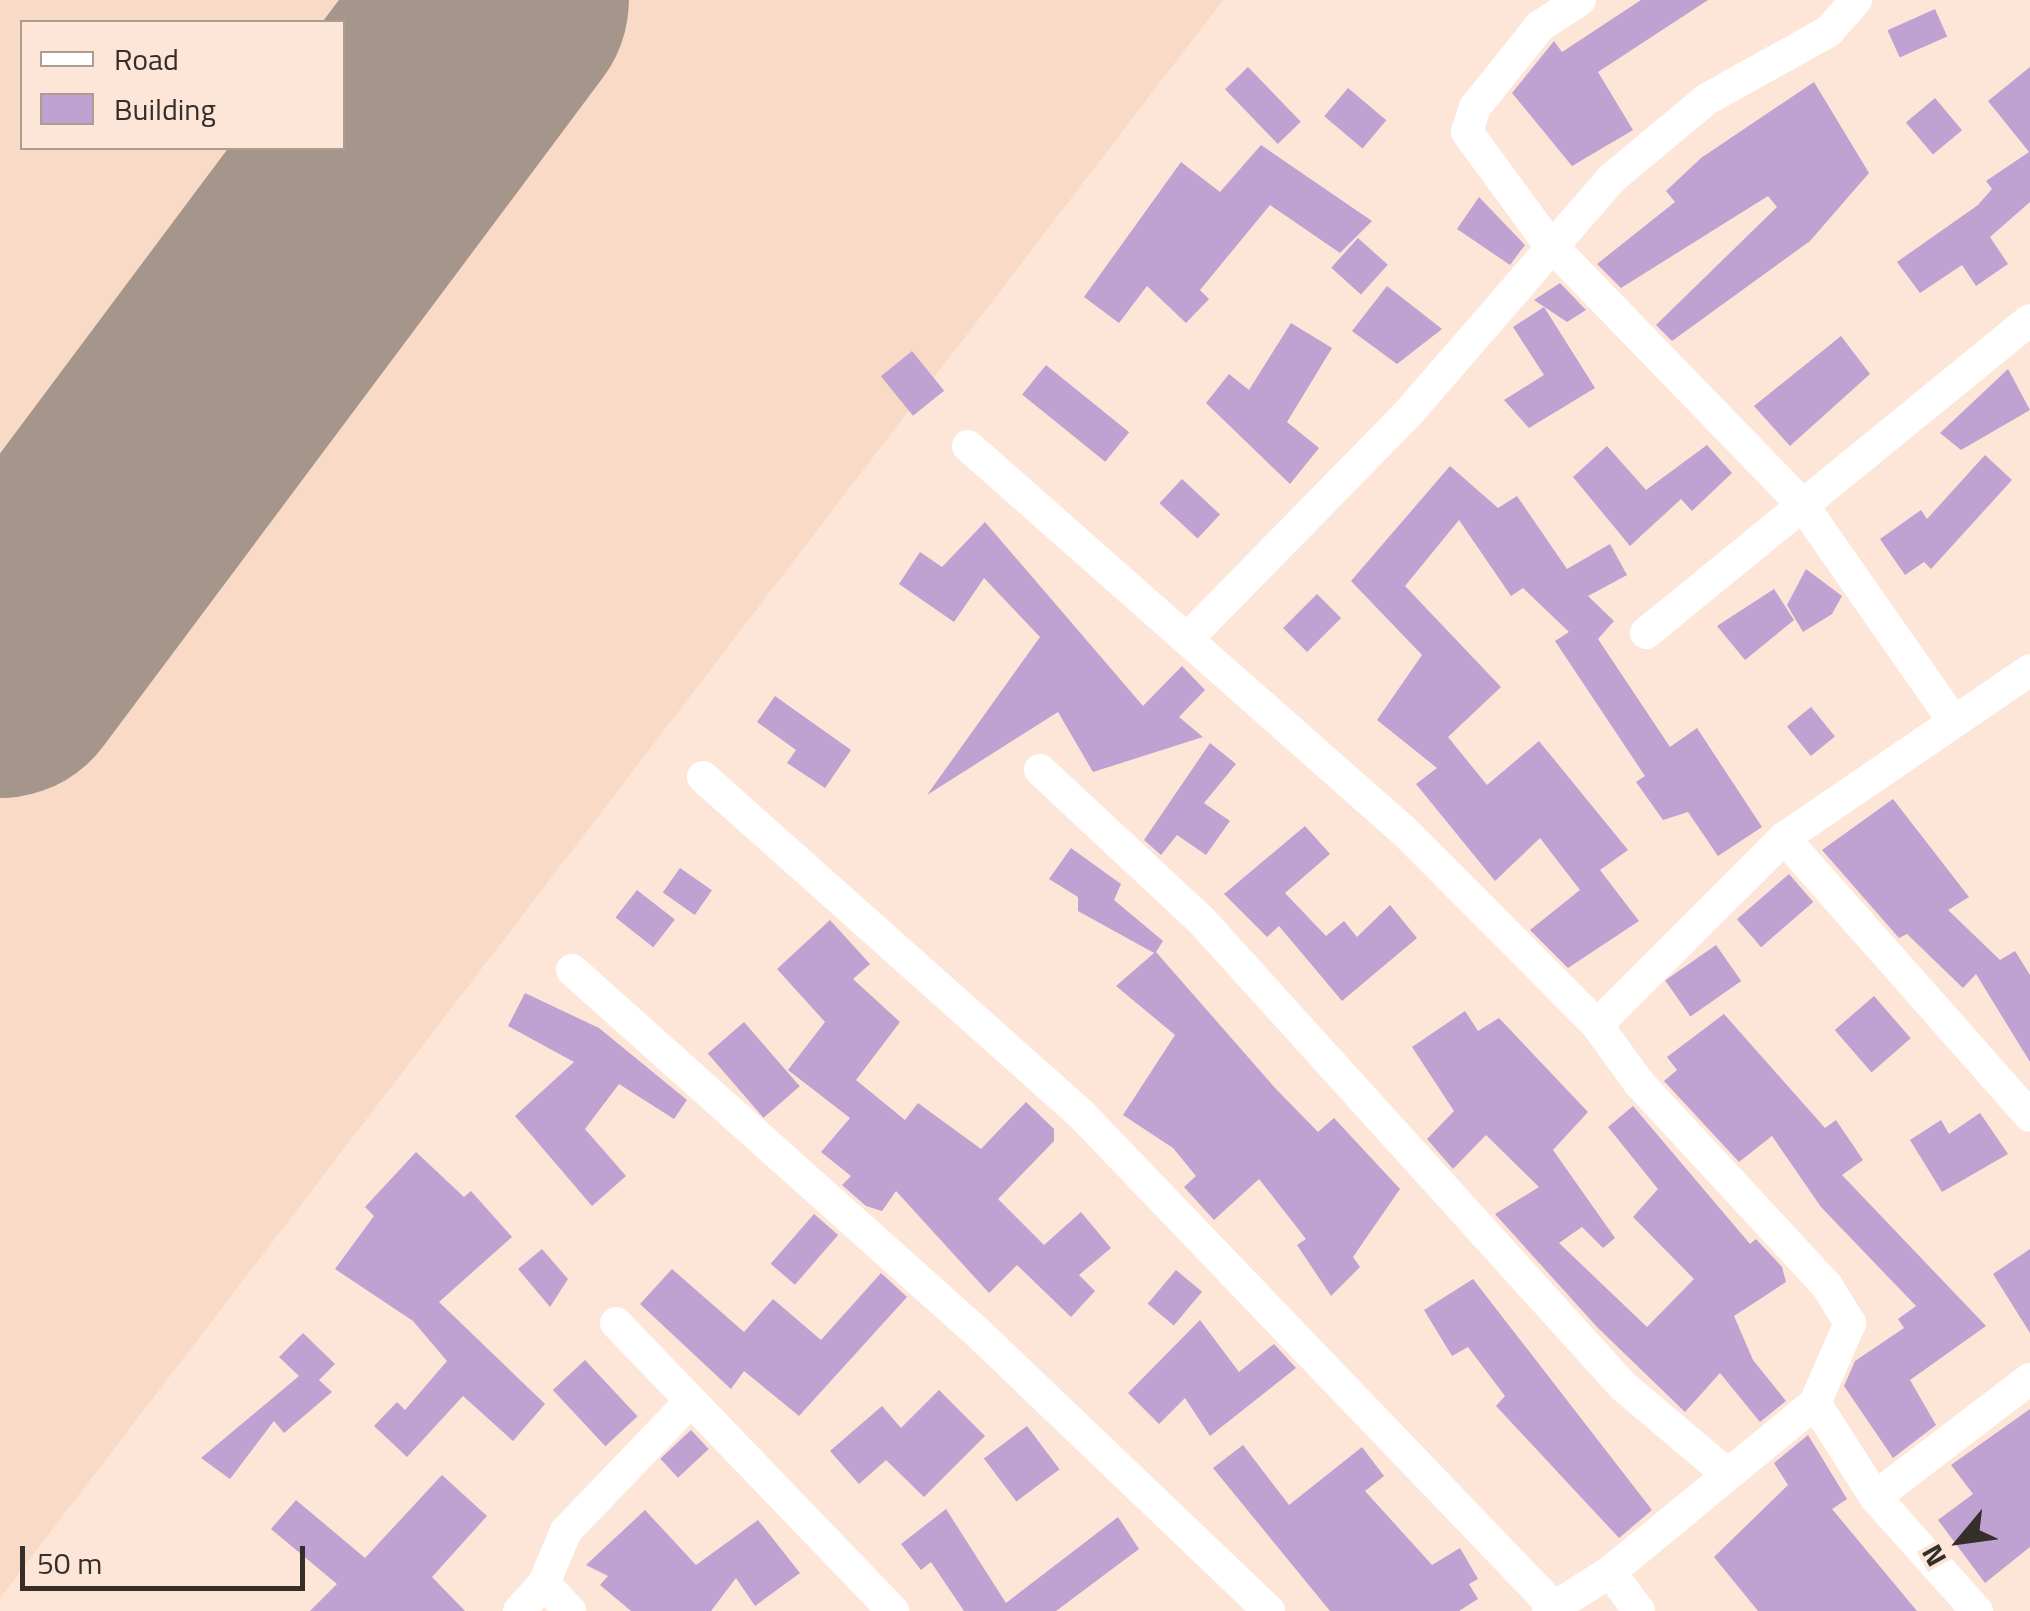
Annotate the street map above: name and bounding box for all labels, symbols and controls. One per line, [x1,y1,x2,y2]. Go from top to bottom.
legend [20,20,345,150]
text: Road [114,36,179,82]
text: Building [114,86,216,132]
north arrow [1910,1491,2010,1591]
scale bar [25,1526,310,1588]
text: N [1910,1537,1957,1575]
text: 50 m [37,1540,102,1586]

